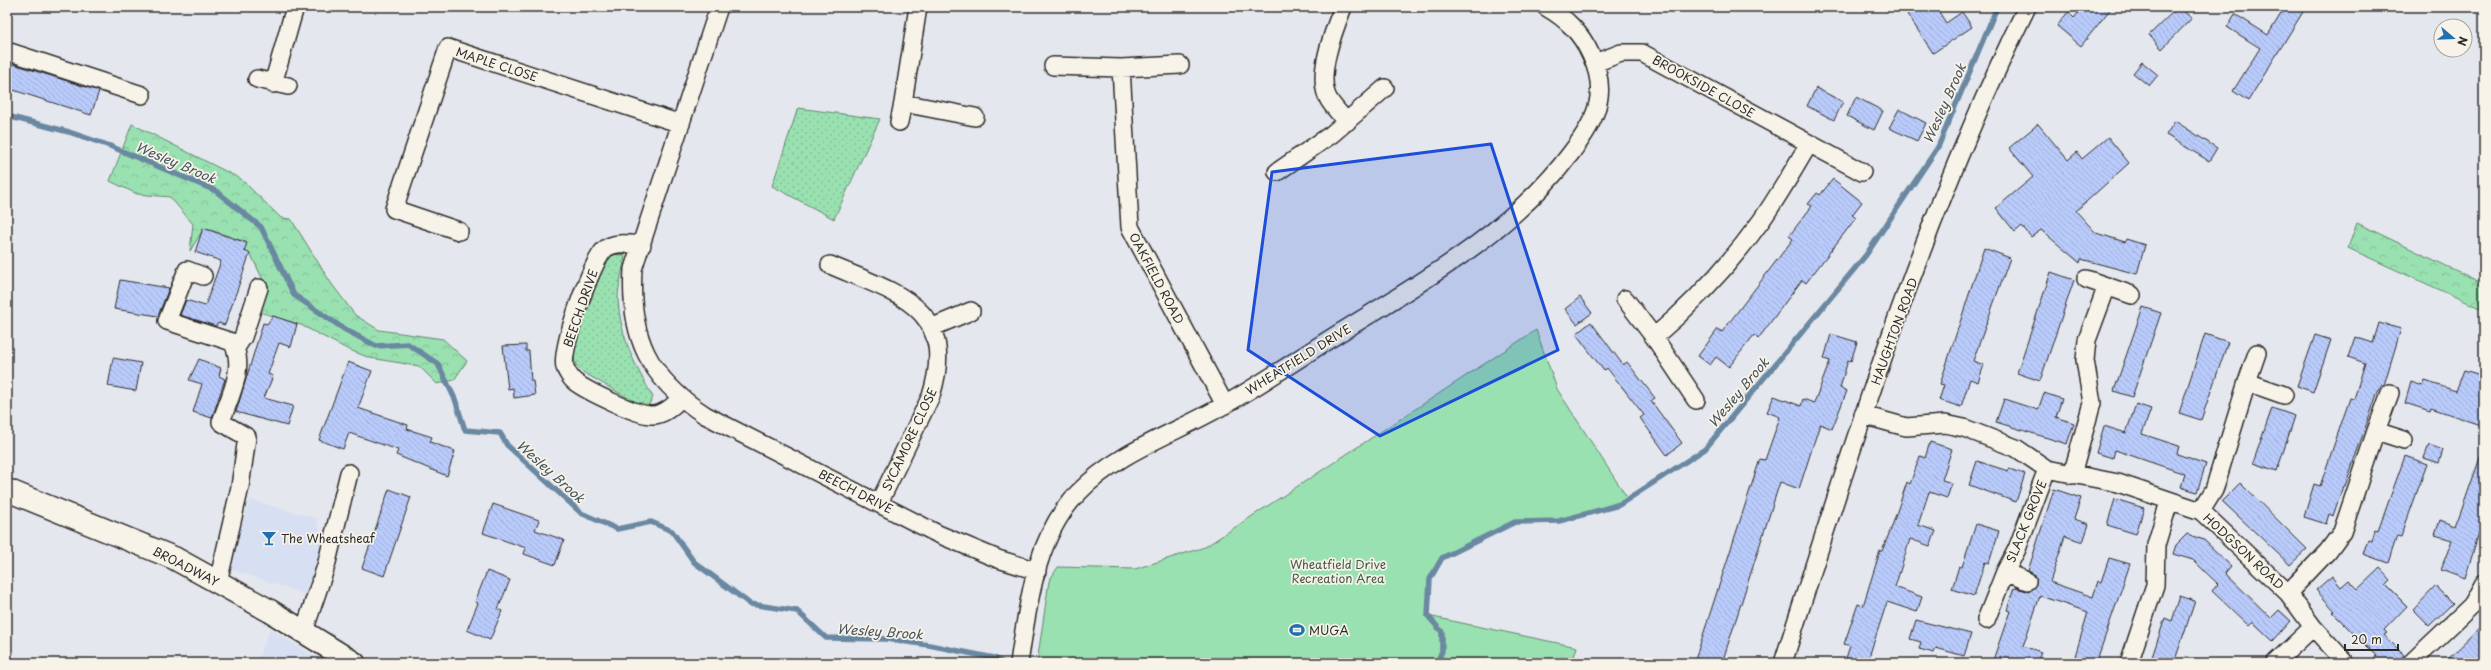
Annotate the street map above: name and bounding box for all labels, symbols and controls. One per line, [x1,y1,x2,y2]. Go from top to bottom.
north arrow [2433,18,2473,58]
text: N [2453,35,2472,49]
street label: MAPLE CLOSE [454,42,540,86]
street label: BROOKSIDE CLOSE [1649,50,1759,122]
water label: Wesley Brook [1918,59,1970,146]
water label: Wesley Brook [133,137,220,188]
street label: OAKFIELD ROAD [1125,229,1189,327]
street label: BEECH DRIVE [558,267,602,349]
street label: HAUGHTON ROAD [1866,275,1922,387]
street label: WHEATFIELD DRIVE [1242,319,1354,399]
water label: Wesley Brook [1703,353,1773,431]
street label: SYCAMORE CLOSE [877,384,941,494]
water label: Wesley Brook [513,435,590,507]
street label: BEECH DRIVE [816,465,896,517]
street label: SLACK GROVE [2001,477,2051,565]
street label: HODGSON ROAD [2200,509,2288,593]
bar icon: The Wheatsheaf [260,529,278,547]
place label: The Wheatsheaf [281,529,376,547]
street label: BROADWAY [150,542,223,591]
park label: Wheatfield Drive Recreation Area [1290,555,1386,587]
water label: Wesley Brook [837,619,924,644]
sports icon: MUGA [1288,621,1306,639]
place label: MUGA [1309,621,1349,639]
scale bar [2345,626,2398,652]
text: 20 m [2351,630,2382,648]

